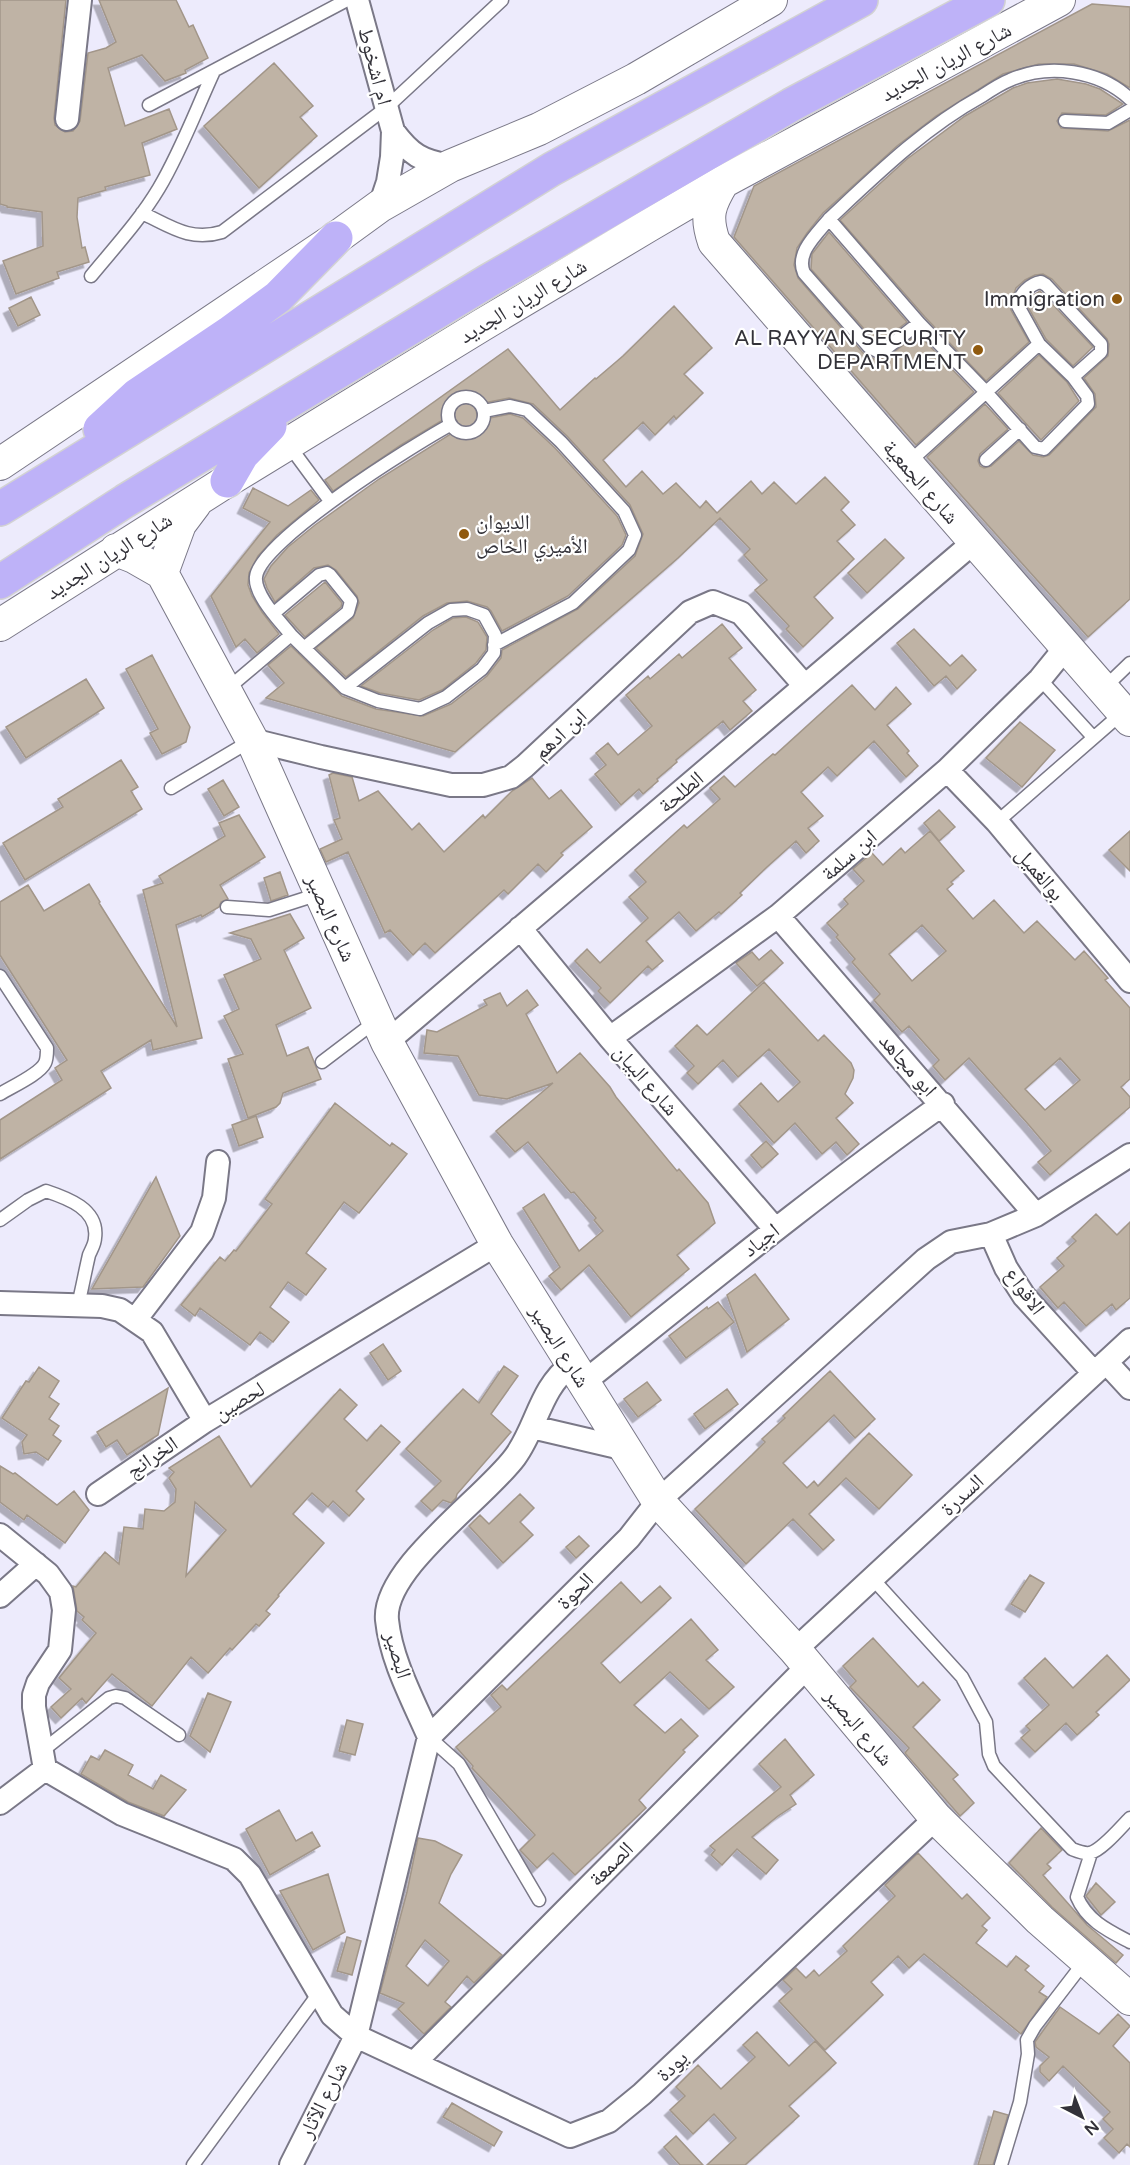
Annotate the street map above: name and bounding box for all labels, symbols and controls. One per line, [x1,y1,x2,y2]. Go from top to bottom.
street label: شارع الريان الجديد [877,18,1016,107]
street label: ام اشخوط [351,24,397,108]
street label: شارع الريان الجديد [455,254,591,349]
place label: Immigration [984,287,1105,312]
marker: Immigration [1110,292,1124,306]
place label: AL RAYYAN SECURITY DEPARTMENT [734,326,966,375]
marker: AL RAYYAN SECURITY DEPARTMENT [971,343,985,357]
street label: شارع الجمعية [877,435,964,529]
street label: شارع الريان الجديد [42,508,177,605]
place label: الديوان الأميري الخاص [476,510,588,562]
marker: الديوان الأميري الخاص [457,527,471,541]
street label: ابن ادهم [528,703,593,766]
street label: الطلحة [654,766,709,818]
street label: ابن سلمة [816,824,882,886]
street label: بوالغميل [1010,842,1069,906]
street label: شارع البصير [300,870,361,966]
street label: ابو مجاهد [873,1029,942,1102]
street label: شارع البيان [608,1040,683,1121]
street label: اجياد [738,1218,785,1263]
street label: الاقواع [999,1263,1050,1320]
street label: شارع البصير [524,1299,595,1392]
street label: لحصين [209,1377,269,1426]
street label: الخرانج [122,1431,183,1484]
street label: السدرة [936,1469,989,1522]
street label: الحوة [552,1568,599,1615]
street label: البصير [378,1628,416,1682]
street label: شارع البصير [818,1683,898,1771]
street label: الصمعة [584,1837,639,1892]
street label: يودة [651,2046,693,2087]
street label: شارع الآثار [293,2058,353,2143]
north arrow [1052,2087,1112,2147]
text: N [1080,2116,1103,2139]

